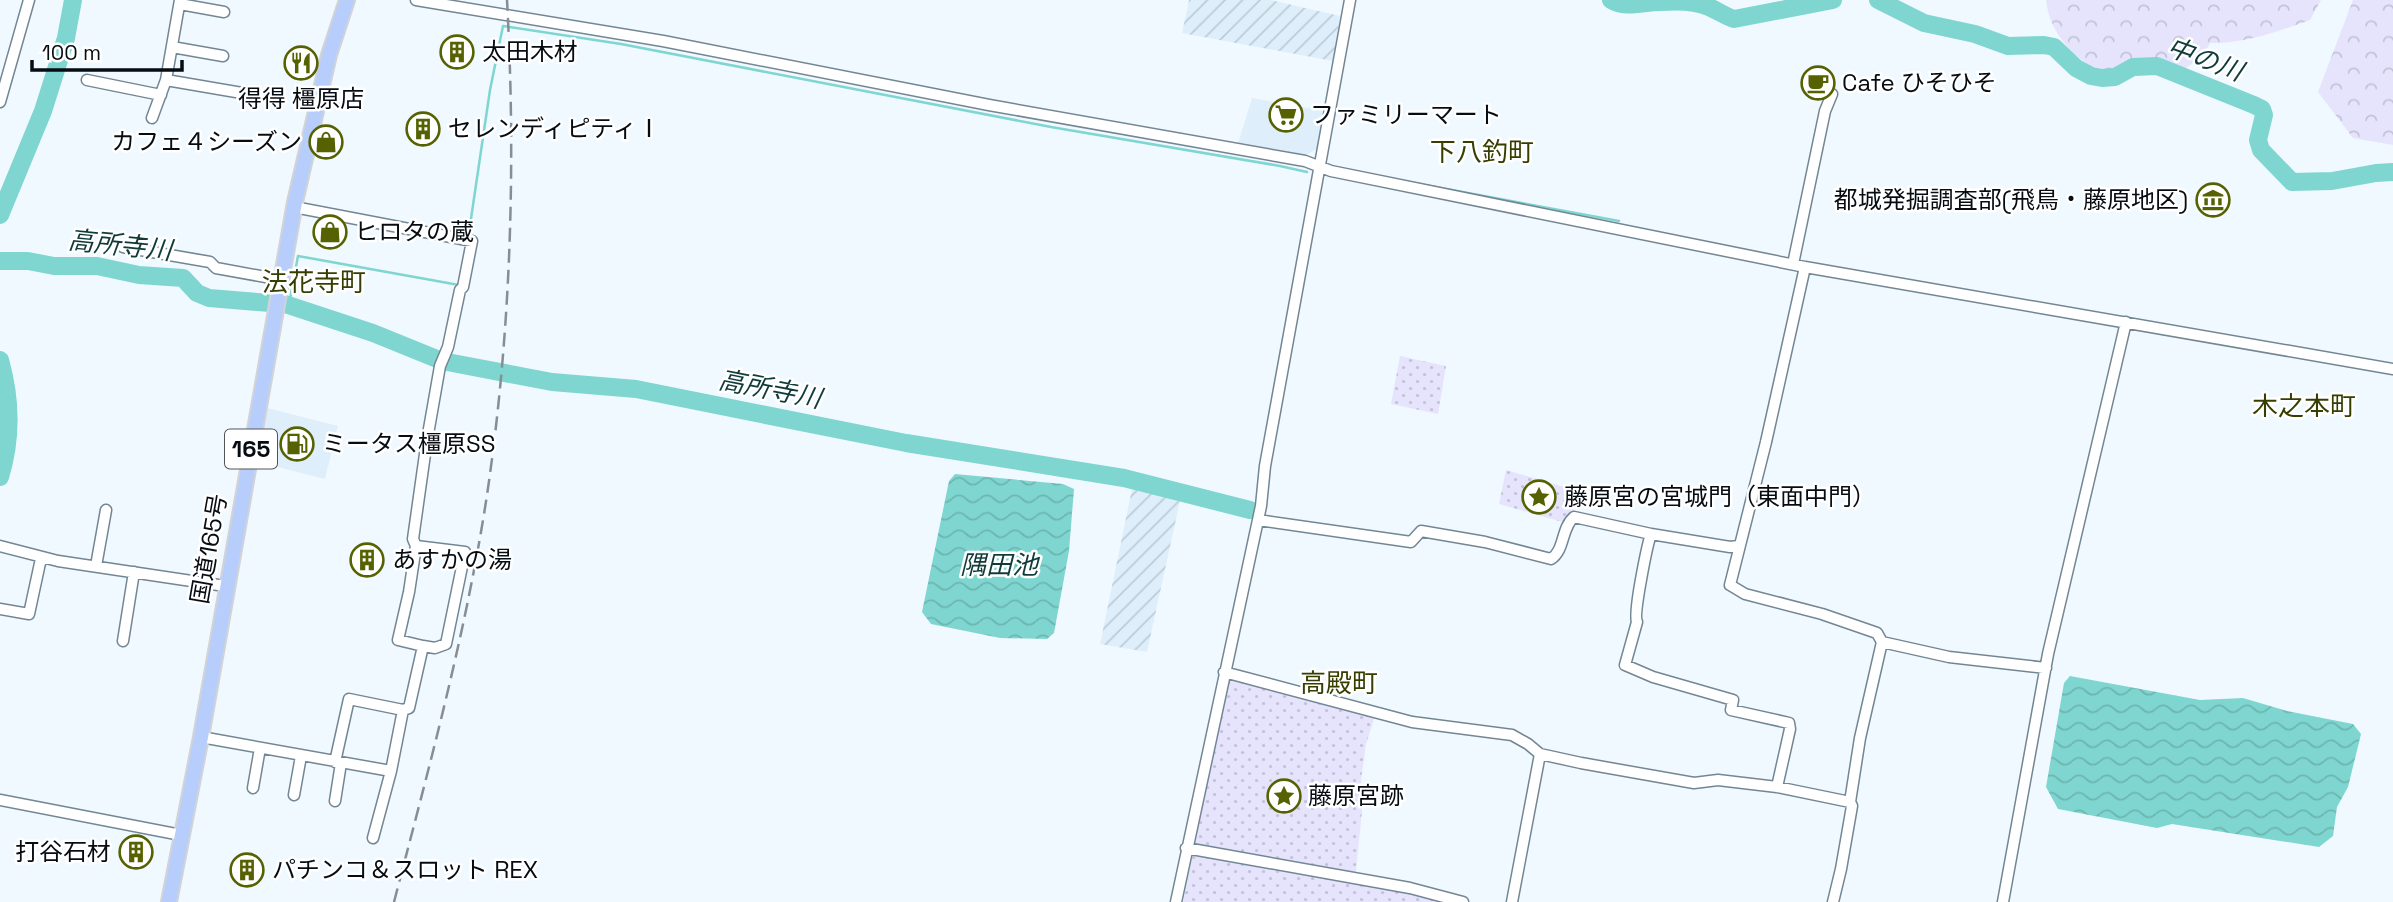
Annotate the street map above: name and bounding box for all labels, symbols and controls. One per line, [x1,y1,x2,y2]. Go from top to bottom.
scale bar [32,28,182,72]
water label: 中の川 [2163,30,2250,89]
building icon: 太田木材 [438,33,476,71]
place label: 太田木材 [482,36,578,67]
text: 100 m [42,39,101,66]
restaurant icon: 得得 橿原店 [282,44,320,82]
cafe icon: Cafe ひそひそ [1799,64,1837,102]
place label: Cafe ひそひそ [1842,67,1997,98]
place label: 得得 橿原店 [238,83,364,114]
supermarket icon: ファミリーマート [1267,96,1305,134]
place label: ファミリーマート [1310,99,1502,130]
building icon: セレンディピティⅠ [404,110,442,148]
place label: セレンディピティⅠ [448,113,661,144]
shop icon: カフェ４シーズン [307,123,345,161]
place label: カフェ４シーズン [111,126,302,157]
district label: 下八釣町 [1430,135,1534,169]
museum icon: 都城発掘調査部(飛鳥・藤原地区) [2194,181,2232,219]
place label: 都城発掘調査部(飛鳥・藤原地区) [1834,184,2188,215]
shop icon: ヒロタの蔵 [311,213,349,251]
place label: ヒロタの蔵 [354,216,474,247]
water label: 高所寺川 [67,223,176,268]
district label: 法花寺町 [262,265,366,299]
water label: 高所寺川 [716,362,827,416]
district label: 木之本町 [2252,389,2356,423]
fuel station icon: ミータス橿原SS [278,425,316,463]
place label: ミータス橿原SS [322,428,495,459]
road number: 165 [225,430,277,468]
place icon: 藤原宮の宮城門（東面中門） [1520,478,1558,516]
place label: 藤原宮の宮城門（東面中門） [1564,481,1876,512]
street label: 国道165号 [184,492,233,606]
building icon: あすかの湯 [348,541,386,579]
place label: あすかの湯 [392,544,512,575]
water label: 隅田池 [960,548,1041,582]
district label: 高殿町 [1300,666,1378,700]
place icon: 藤原宮跡 [1265,777,1303,815]
place label: 藤原宮跡 [1308,780,1404,811]
building icon: 打谷石材 [117,833,155,871]
place label: 打谷石材 [15,836,111,867]
building icon: パチンコ＆スロット REX [228,851,266,889]
place label: パチンコ＆スロット REX [272,854,538,885]

